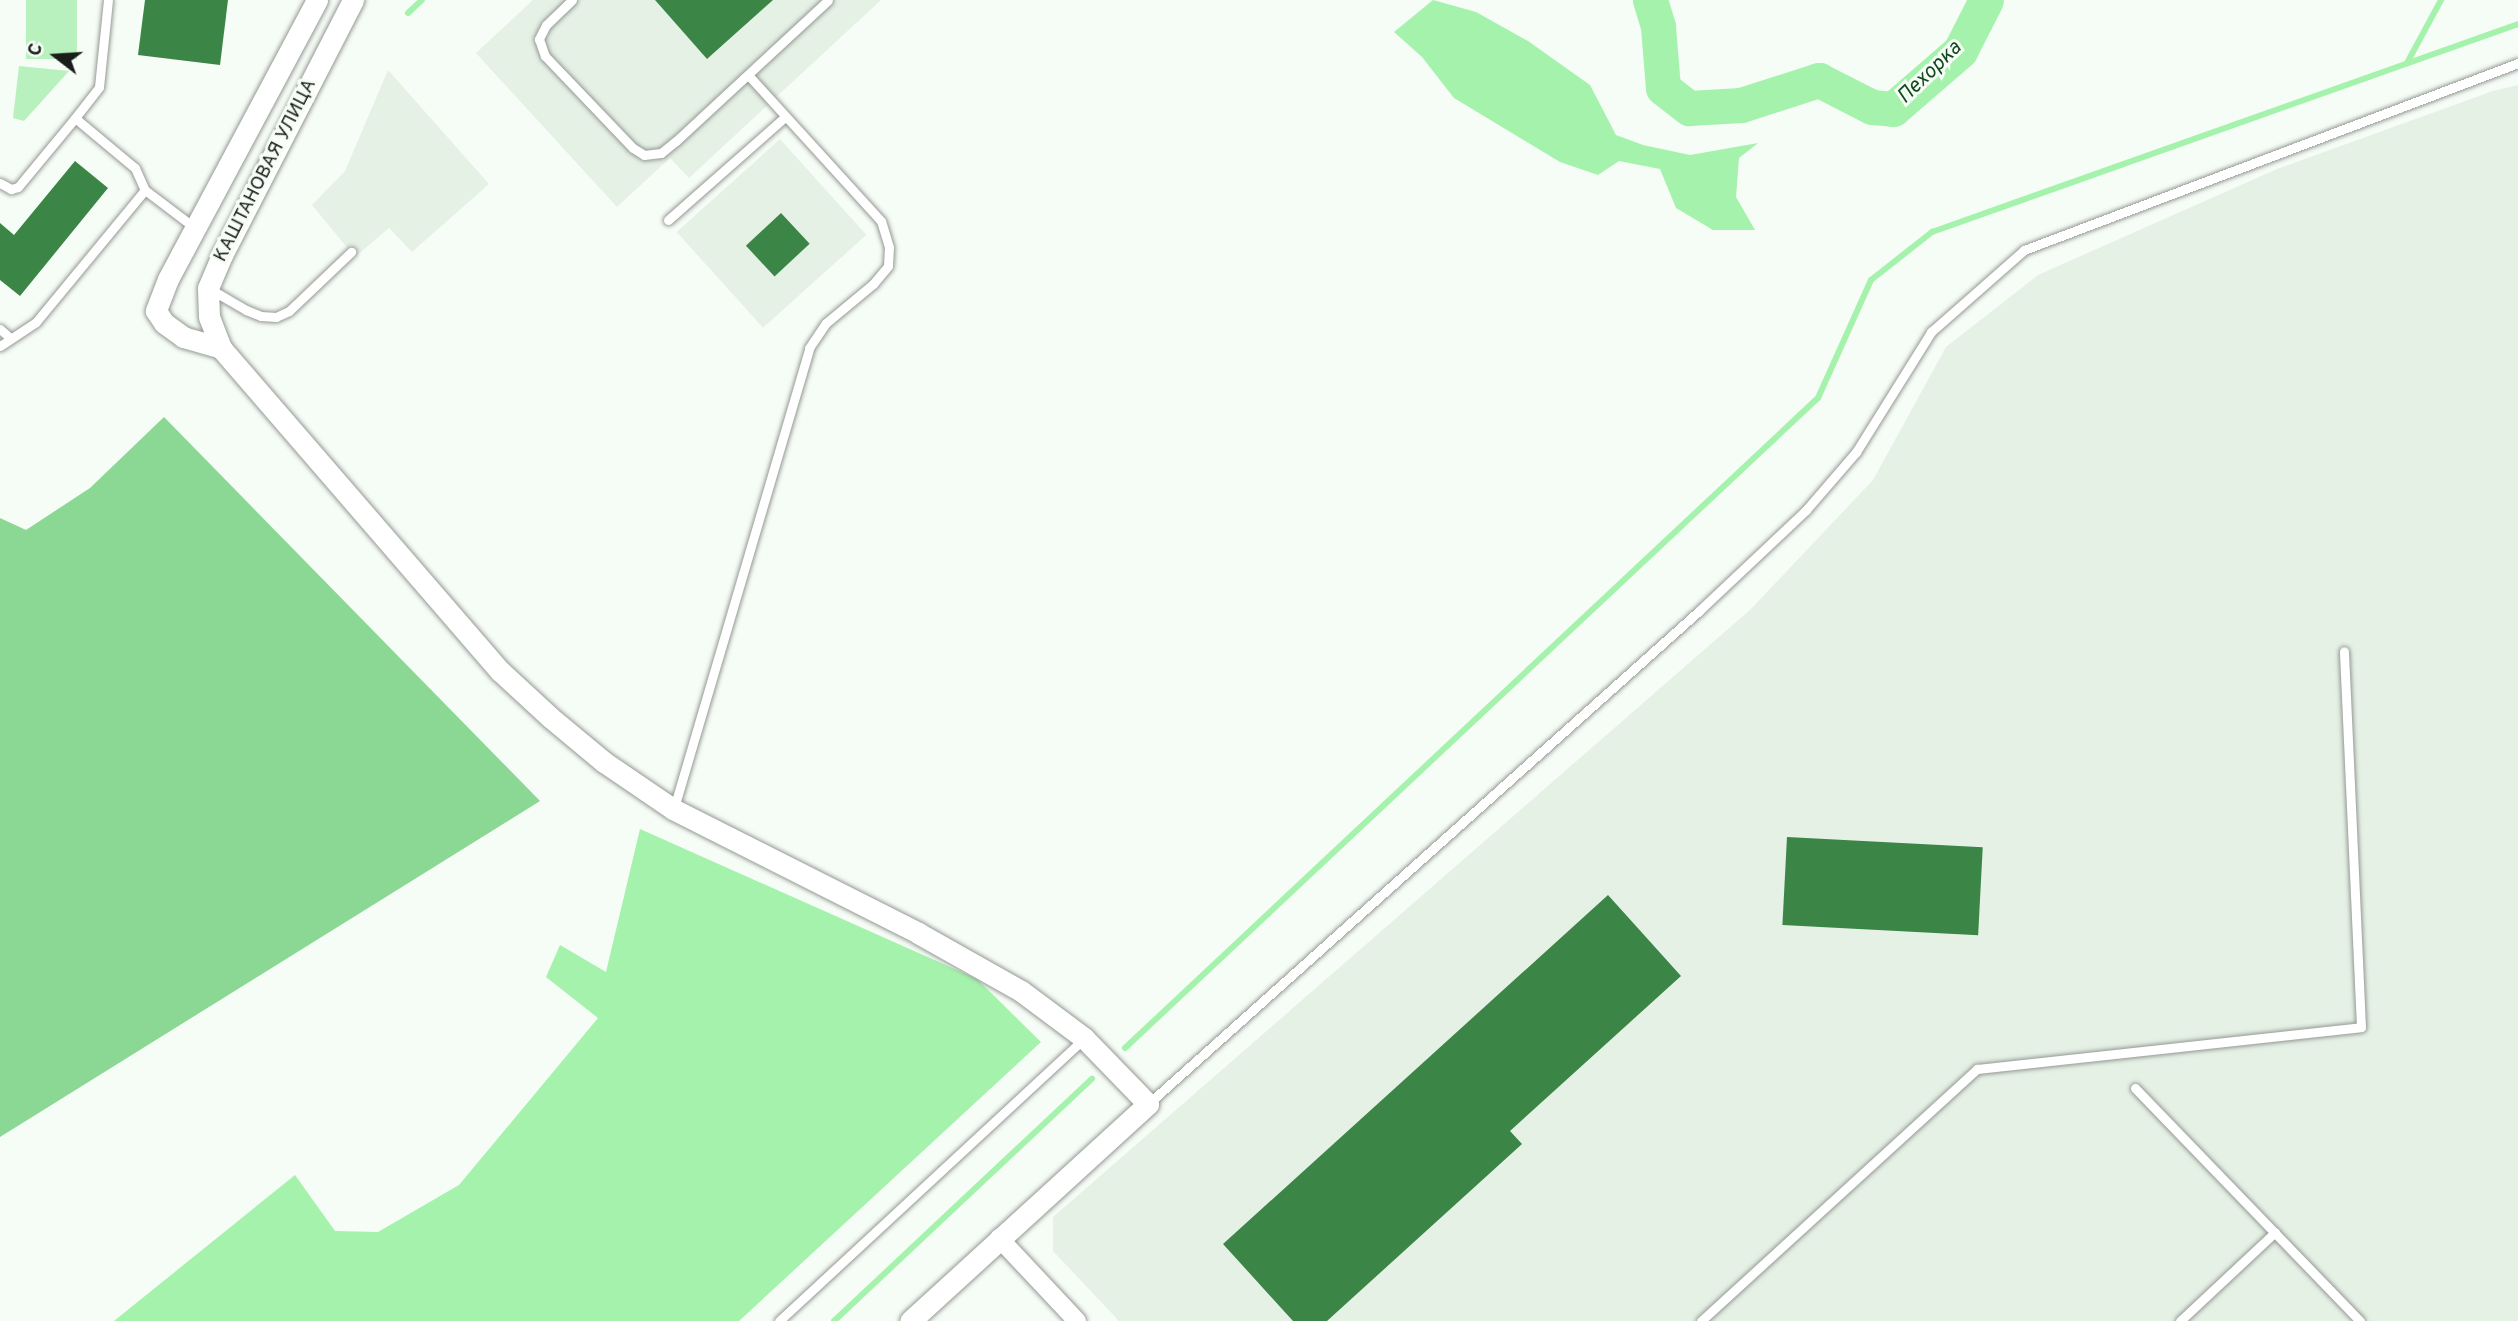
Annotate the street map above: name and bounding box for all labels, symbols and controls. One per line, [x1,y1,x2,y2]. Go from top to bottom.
north arrow [21,21,91,91]
water label: Пехорка [1893,36,1967,110]
text: С [23,41,49,59]
street label: КАШТАНОВАЯ УЛИЦА [210,76,322,266]

